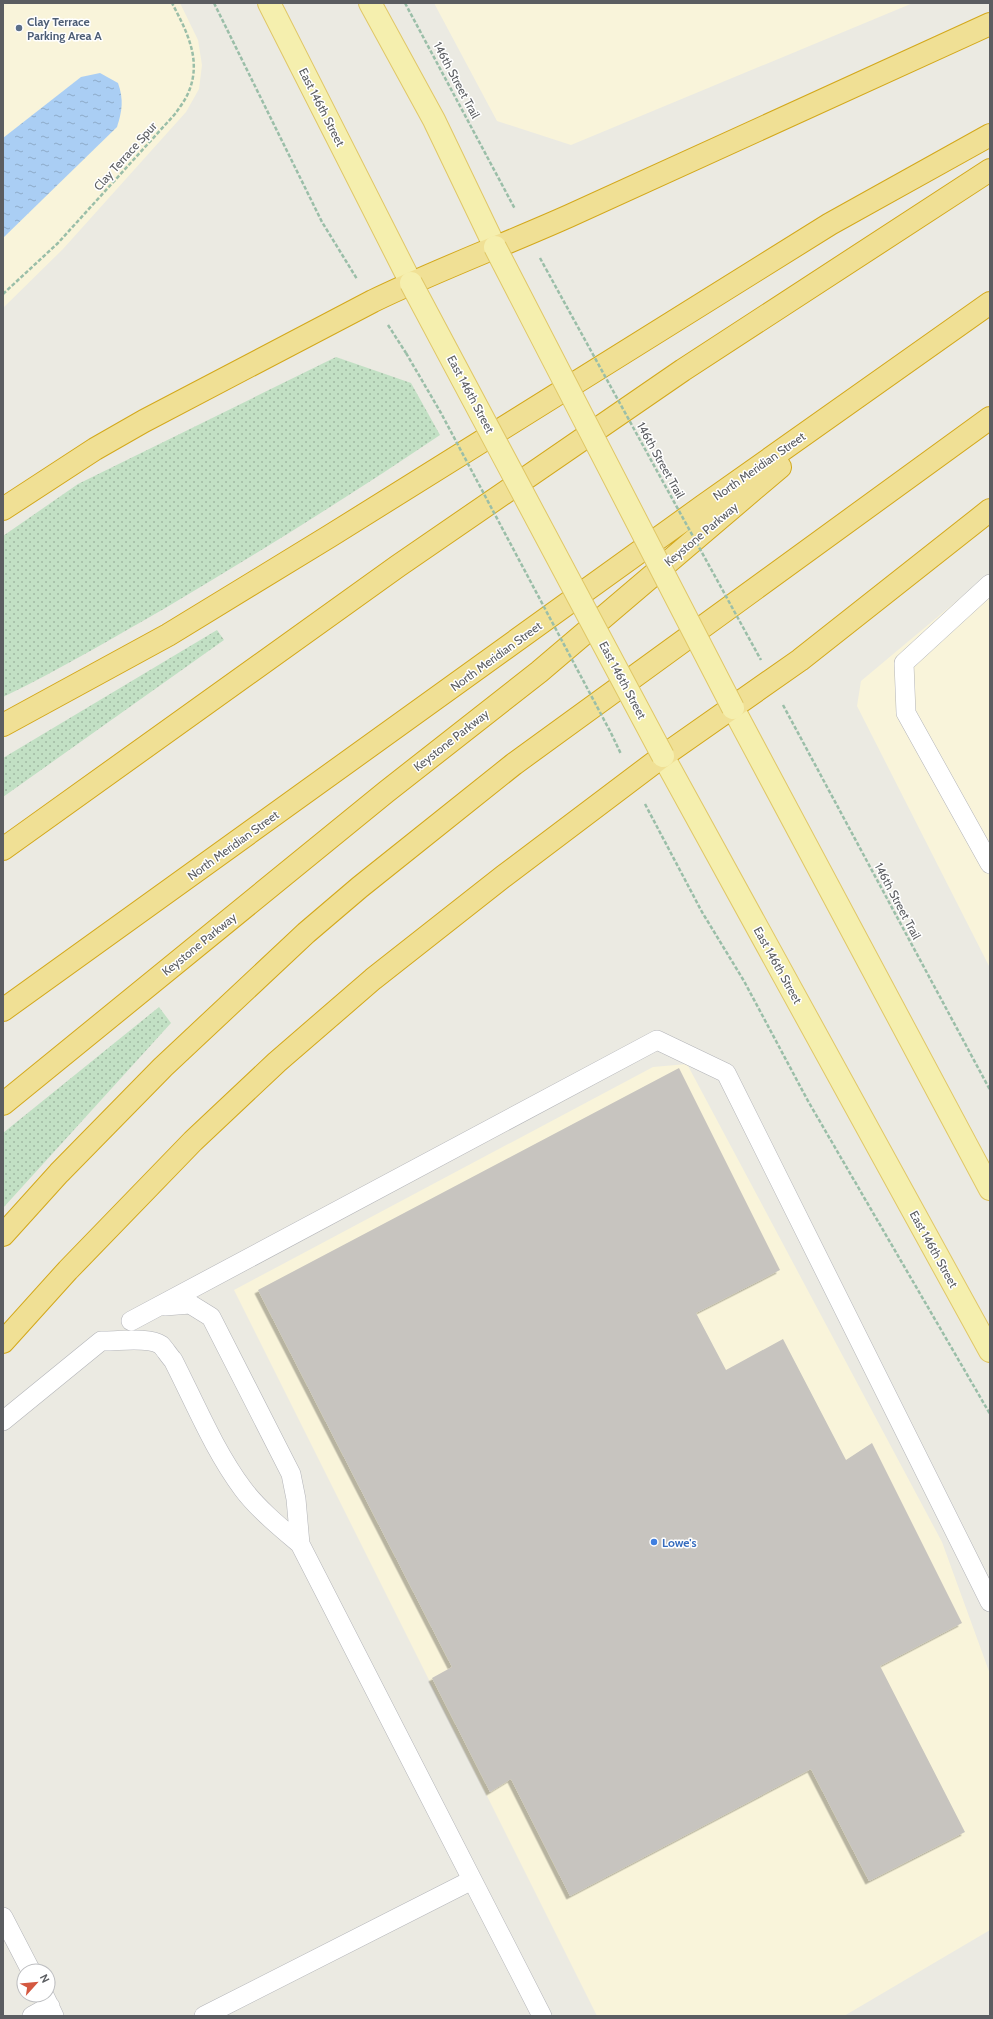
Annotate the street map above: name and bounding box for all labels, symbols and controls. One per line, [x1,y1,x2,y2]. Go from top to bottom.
place label: Clay Terrace Parking Area A [27,14,102,43]
marker: Clay Terrace Parking Area A [14,23,24,33]
street label: 146th Street Trail [431,39,484,121]
street label: East 146th Street [296,65,348,149]
street label: Clay Terrace Spur [90,118,160,193]
street label: East 146th Street [444,353,498,435]
street label: 146th Street Trail [634,419,688,501]
street label: North Meridian Street [710,429,808,503]
street label: Keystone Parkway [661,499,741,569]
street label: North Meridian Street [447,618,545,694]
street label: East 146th Street [596,639,650,721]
street label: Keystone Parkway [410,706,492,774]
street label: North Meridian Street [184,807,282,883]
street label: 146th Street Trail [872,860,925,942]
street label: Keystone Parkway [159,909,239,979]
street label: East 146th Street [751,924,805,1006]
street label: East 146th Street [907,1208,961,1290]
place label: Lowe's [662,1535,697,1550]
marker: Lowe's [649,1537,659,1547]
north arrow [16,1963,56,2003]
text: N [37,1972,53,1985]

